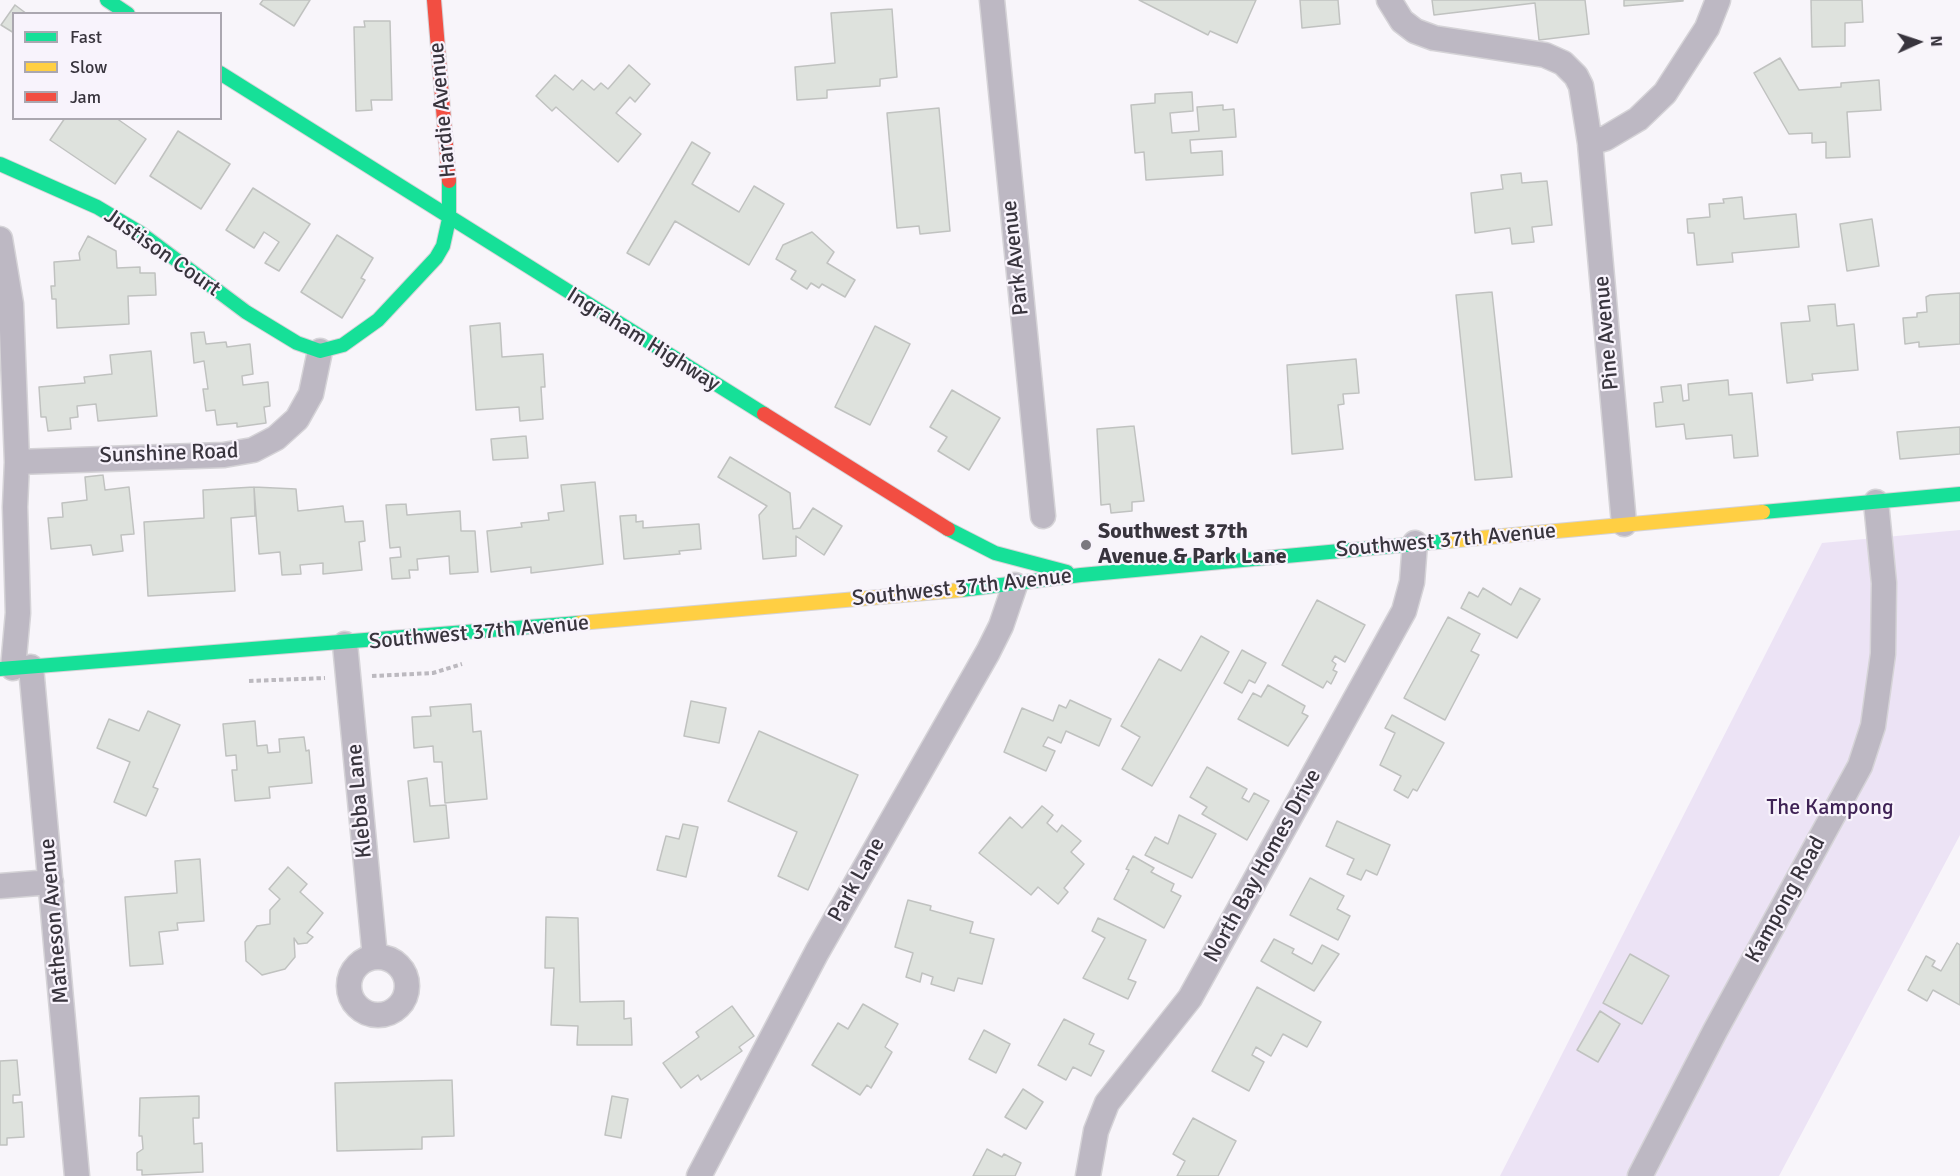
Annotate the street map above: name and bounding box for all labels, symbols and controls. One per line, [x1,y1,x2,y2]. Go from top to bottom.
legend [12,12,222,120]
north arrow [1888,12,1948,72]
text: Fast [70,26,102,48]
text: N [1926,35,1946,47]
street label: Hardie Avenue [424,41,462,179]
text: Slow [70,56,107,78]
text: Jam [70,86,101,108]
street label: Park Avenue [997,199,1035,317]
street label: Justison Court [99,203,225,303]
street label: Pine Avenue [1589,275,1625,391]
street label: Ingraham Highway [562,282,724,398]
street label: Sunshine Road [99,438,239,470]
street label: Southwest 37th Avenue [1335,518,1557,564]
place label: Southwest 37th Avenue & Park Lane [1098,519,1287,570]
marker: Southwest 37th Avenue & Park Lane [1079,538,1093,552]
street label: Southwest 37th Avenue [851,563,1073,613]
street label: Southwest 37th Avenue [368,610,590,656]
street label: Klebba Lane [342,743,378,859]
street label: North Bay Homes Drive [1199,765,1327,967]
park label: The Kampong [1766,795,1894,821]
street label: Kampong Road [1740,832,1832,968]
street label: Park Lane [823,833,891,927]
street label: Matheson Avenue [35,837,75,1005]

